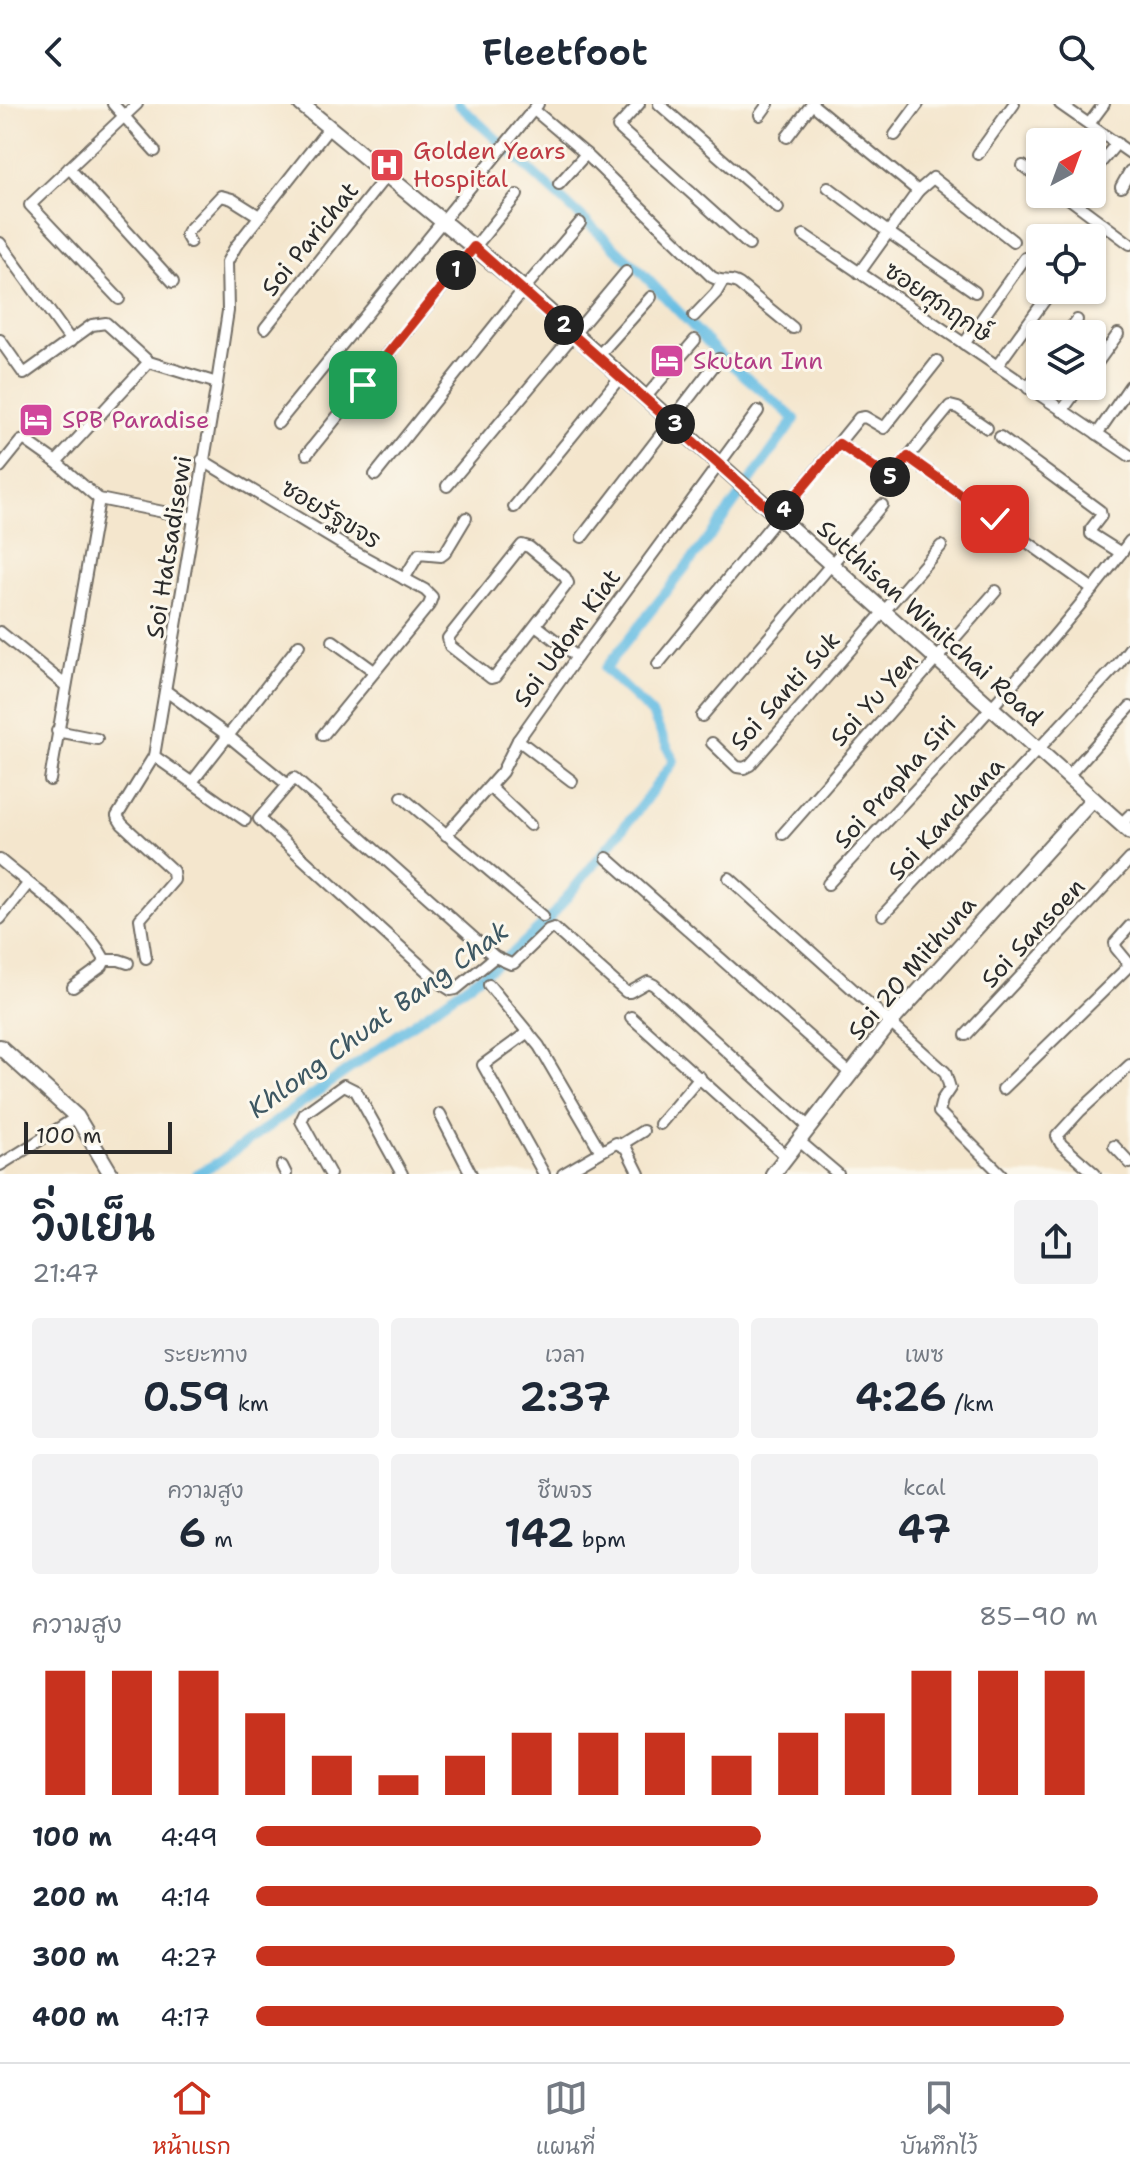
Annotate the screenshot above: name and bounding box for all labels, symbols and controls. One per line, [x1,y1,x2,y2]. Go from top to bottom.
text: Fleetfoot [482,28,648,77]
icon: back [32,30,76,74]
icon: search [1054,30,1098,74]
north arrow [1026,128,1106,208]
map controls [1026,128,1106,400]
place label: Golden Years Hospital [413,135,566,195]
hospital icon: Golden Years Hospital [368,146,406,184]
street label: Soi Parichat [254,175,366,303]
button: locate [1026,224,1106,304]
pin: 1 [436,250,476,290]
street label: ซอยศุภฤกษ์ [877,254,999,352]
text: 1 [451,255,461,284]
pin: 2 [544,305,584,345]
text: 2 [556,310,572,339]
button: layers [1026,320,1106,400]
hotel icon: Skutan Inn [648,342,686,380]
place label: Skutan Inn [693,345,823,377]
pin [329,351,397,419]
icon: arrive [341,363,385,407]
hotel icon: SPB Paradise [17,401,55,439]
place label: SPB Paradise [62,404,210,436]
pin: 3 [655,404,695,444]
text: 3 [667,409,683,438]
street label: Soi Hatsadisewi [139,453,199,641]
pin: 5 [870,457,910,497]
text: 5 [883,462,897,491]
street label: ซอยรัฐขจร [275,472,387,556]
pin [961,485,1029,553]
pin: 4 [764,490,804,530]
text: 4 [776,495,792,524]
icon: check [973,497,1017,541]
street label: Sutthisan Winitchai Road [810,513,1050,733]
street label: Soi Udom Kiat [506,563,628,713]
street label: Soi Santi Suk [723,625,847,757]
street label: Soi Yu Yen [823,645,925,753]
street label: Soi Prapha Siri [827,709,963,855]
street label: Soi Kanchana [881,750,1011,888]
street label: Soi Sansoen [974,871,1092,995]
street label: Soi 20 Mithuna [841,889,983,1047]
water label: Khlong Chuat Bang Chak [240,912,516,1126]
scale bar [24,1118,172,1154]
text: 100 m [36,1121,102,1150]
text: วิ่งเย็น [32,1195,155,1254]
button: share [1014,1200,1098,1284]
text: 21:47 [32,1255,99,1290]
text: ระยะทาง [164,1340,248,1369]
text: เวลา [545,1340,585,1369]
text: เพซ [905,1340,944,1369]
text: 0.59 [143,1370,230,1424]
text: 2:37 [519,1370,611,1424]
text: 4:26 [855,1370,947,1424]
text: km [230,1389,269,1418]
text: /km [947,1389,994,1418]
text: kcal [903,1473,946,1502]
text: ความสูง [168,1476,244,1505]
text: ชีพจร [537,1476,593,1505]
text: 47 [897,1502,951,1556]
text: 6 [178,1506,206,1560]
text: 142 [504,1506,574,1560]
text: m [206,1525,233,1554]
text: bpm [574,1525,626,1554]
text: 85–90 m [979,1598,1098,1633]
text: ความสูง [32,1606,122,1641]
text: 100 m [32,1819,112,1854]
text: 4:49 [160,1819,218,1854]
text: 200 m [32,1879,119,1914]
text: 4:14 [160,1879,210,1914]
text: 300 m [32,1939,119,1974]
text: 4:27 [160,1939,218,1974]
text: 400 m [32,1999,119,2034]
text: 4:17 [160,1999,210,2034]
tab: หน้าแรก [152,2076,231,2162]
tab: แผนที่ [536,2076,595,2162]
tab: บันทึกไว้ [900,2076,978,2162]

